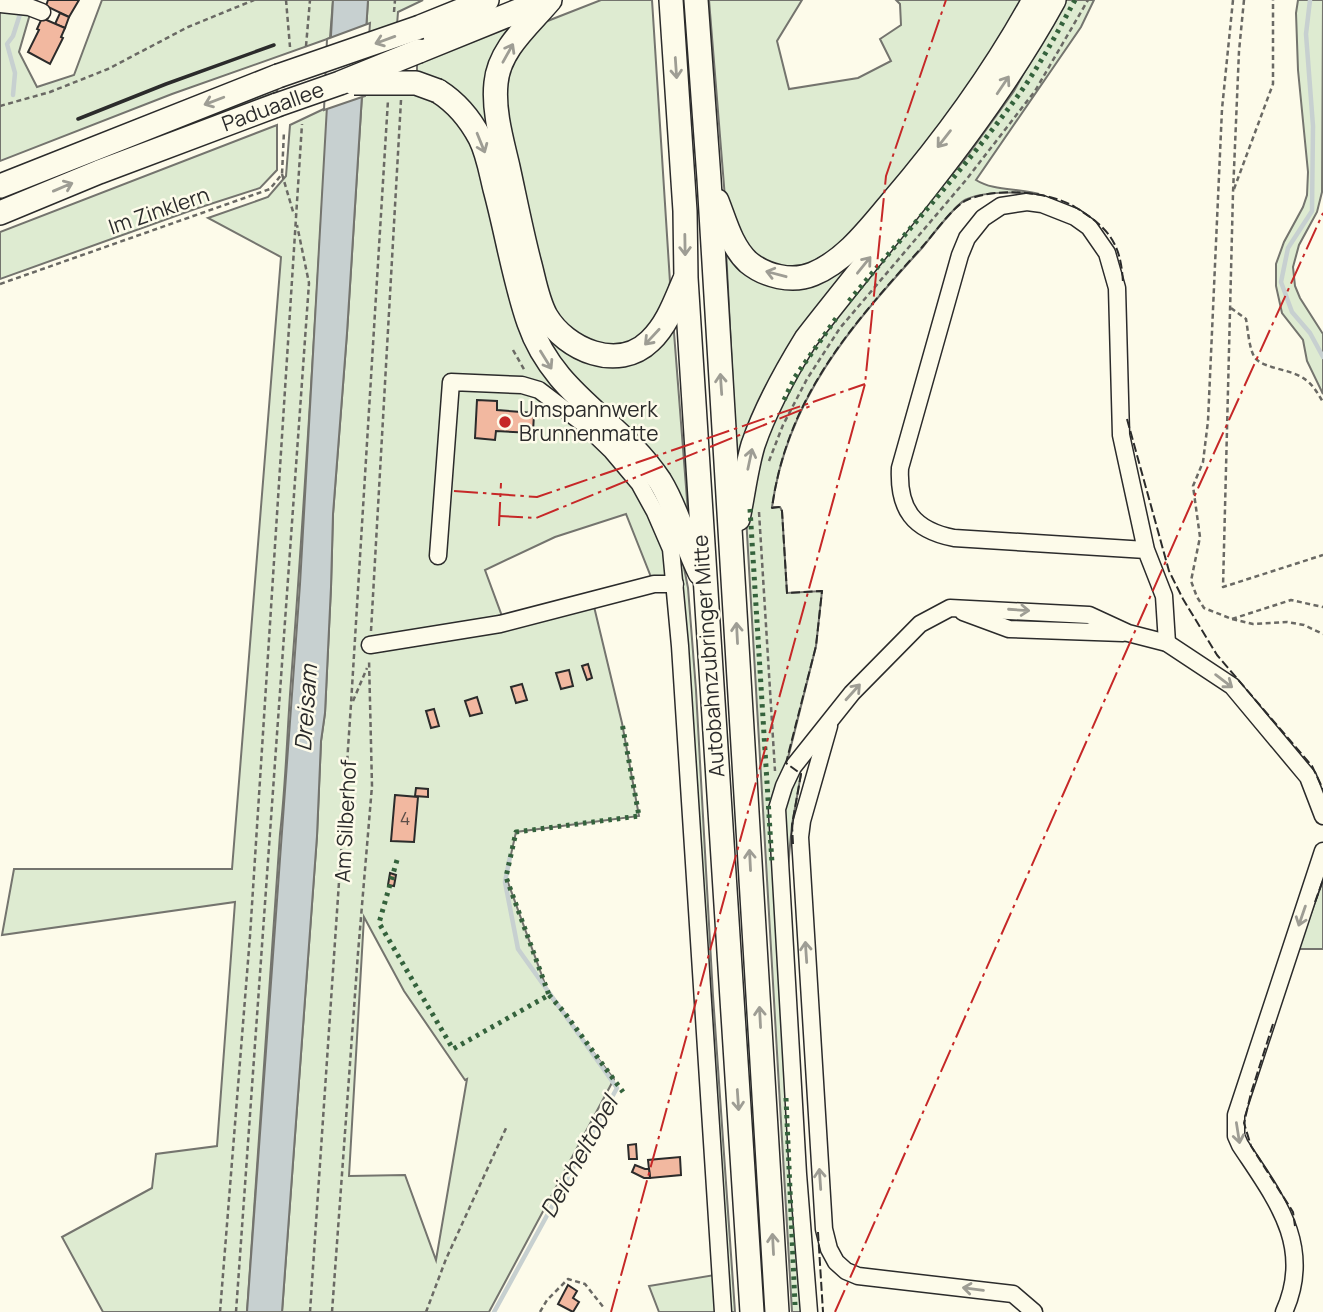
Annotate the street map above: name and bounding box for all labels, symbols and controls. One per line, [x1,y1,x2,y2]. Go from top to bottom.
one-way arrow [374,35,396,47]
one-way arrow [501,43,515,63]
one-way arrow [669,56,682,79]
street label: Paduaallee [218,75,327,137]
one-way arrow [996,75,1010,95]
one-way arrow [204,95,226,108]
one-way arrow [936,129,951,148]
one-way arrow [475,131,488,153]
one-way arrow [52,180,73,193]
street label: Im Zinklern [105,180,213,240]
one-way arrow [678,233,692,256]
one-way arrow [856,256,872,274]
one-way arrow [765,267,787,280]
one-way arrow [644,328,661,345]
one-way arrow [539,349,553,369]
one-way arrow [715,373,728,396]
place label: Umspannwerk Brunnenmatte [519,395,659,447]
marker: Umspannwerk Brunnenmatte [497,414,513,430]
one-way arrow [744,448,758,471]
street label: Autobahnzubringer Mitte [686,534,730,778]
one-way arrow [1007,604,1029,617]
one-way arrow [730,622,743,645]
water label: Dreisam [286,662,324,752]
one-way arrow [1214,673,1233,688]
one-way arrow [845,684,862,701]
street label: Am Silberhof [328,758,362,883]
house number: 4 [400,806,410,830]
one-way arrow [743,849,756,872]
one-way arrow [1295,905,1307,927]
one-way arrow [799,942,812,964]
one-way arrow [753,1006,766,1029]
water label: Deicheltobel [532,1088,626,1223]
one-way arrow [732,1088,745,1111]
one-way arrow [1231,1121,1244,1144]
one-way arrow [813,1169,826,1191]
one-way arrow [766,1233,779,1256]
one-way arrow [962,1282,985,1295]

